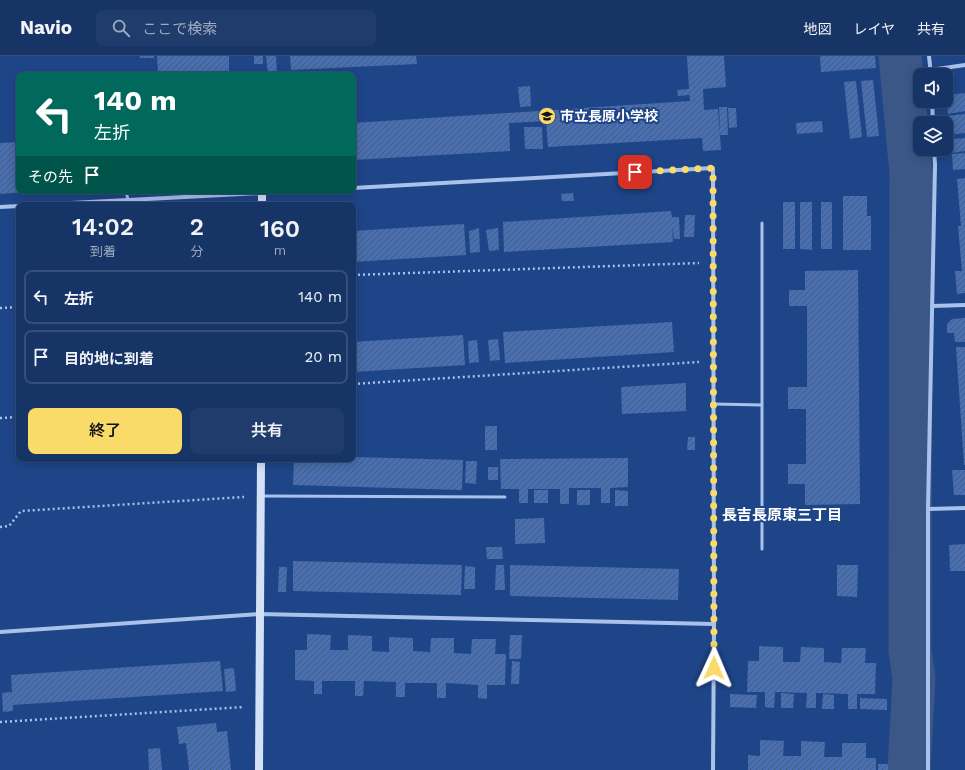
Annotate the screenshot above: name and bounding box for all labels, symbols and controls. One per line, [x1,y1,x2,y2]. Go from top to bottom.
search box [96,10,376,46]
text: Navio [20,16,72,39]
icon: search [110,17,132,39]
text: ここで検索 [142,20,217,38]
text: 地図 [803,21,831,37]
text: レイヤ [853,21,895,37]
text: 共有 [917,21,945,37]
map controls [913,68,953,156]
button: sound [913,68,953,108]
text: 140 m [94,84,177,117]
icon: left [28,88,80,140]
school or university icon: 市立長原小学校 [537,106,557,126]
place label: 市立長原小学校 [560,108,658,124]
button: layers [913,116,953,156]
text: 左折 [94,122,130,143]
pin [618,155,652,189]
icon: arrive [624,161,646,183]
icon: arrive [81,164,103,186]
text: その先 [28,168,73,186]
text: 14:02 [72,213,134,241]
text: 2 [190,213,204,241]
text: 160 [260,215,300,243]
text: m [274,243,286,258]
text: 到着 [90,244,116,259]
text: 分 [190,244,203,259]
icon: left [30,286,52,308]
text: 140 m [298,288,342,306]
text: 左折 [64,290,94,308]
icon: arrive [30,346,52,368]
text: 20 m [305,348,342,366]
text: 目的地に到着 [64,350,154,368]
button: 終了 [28,408,182,454]
button: 共有 [190,408,344,454]
district label: 長吉長原東三丁目 [722,506,842,524]
position arrow [693,647,735,689]

